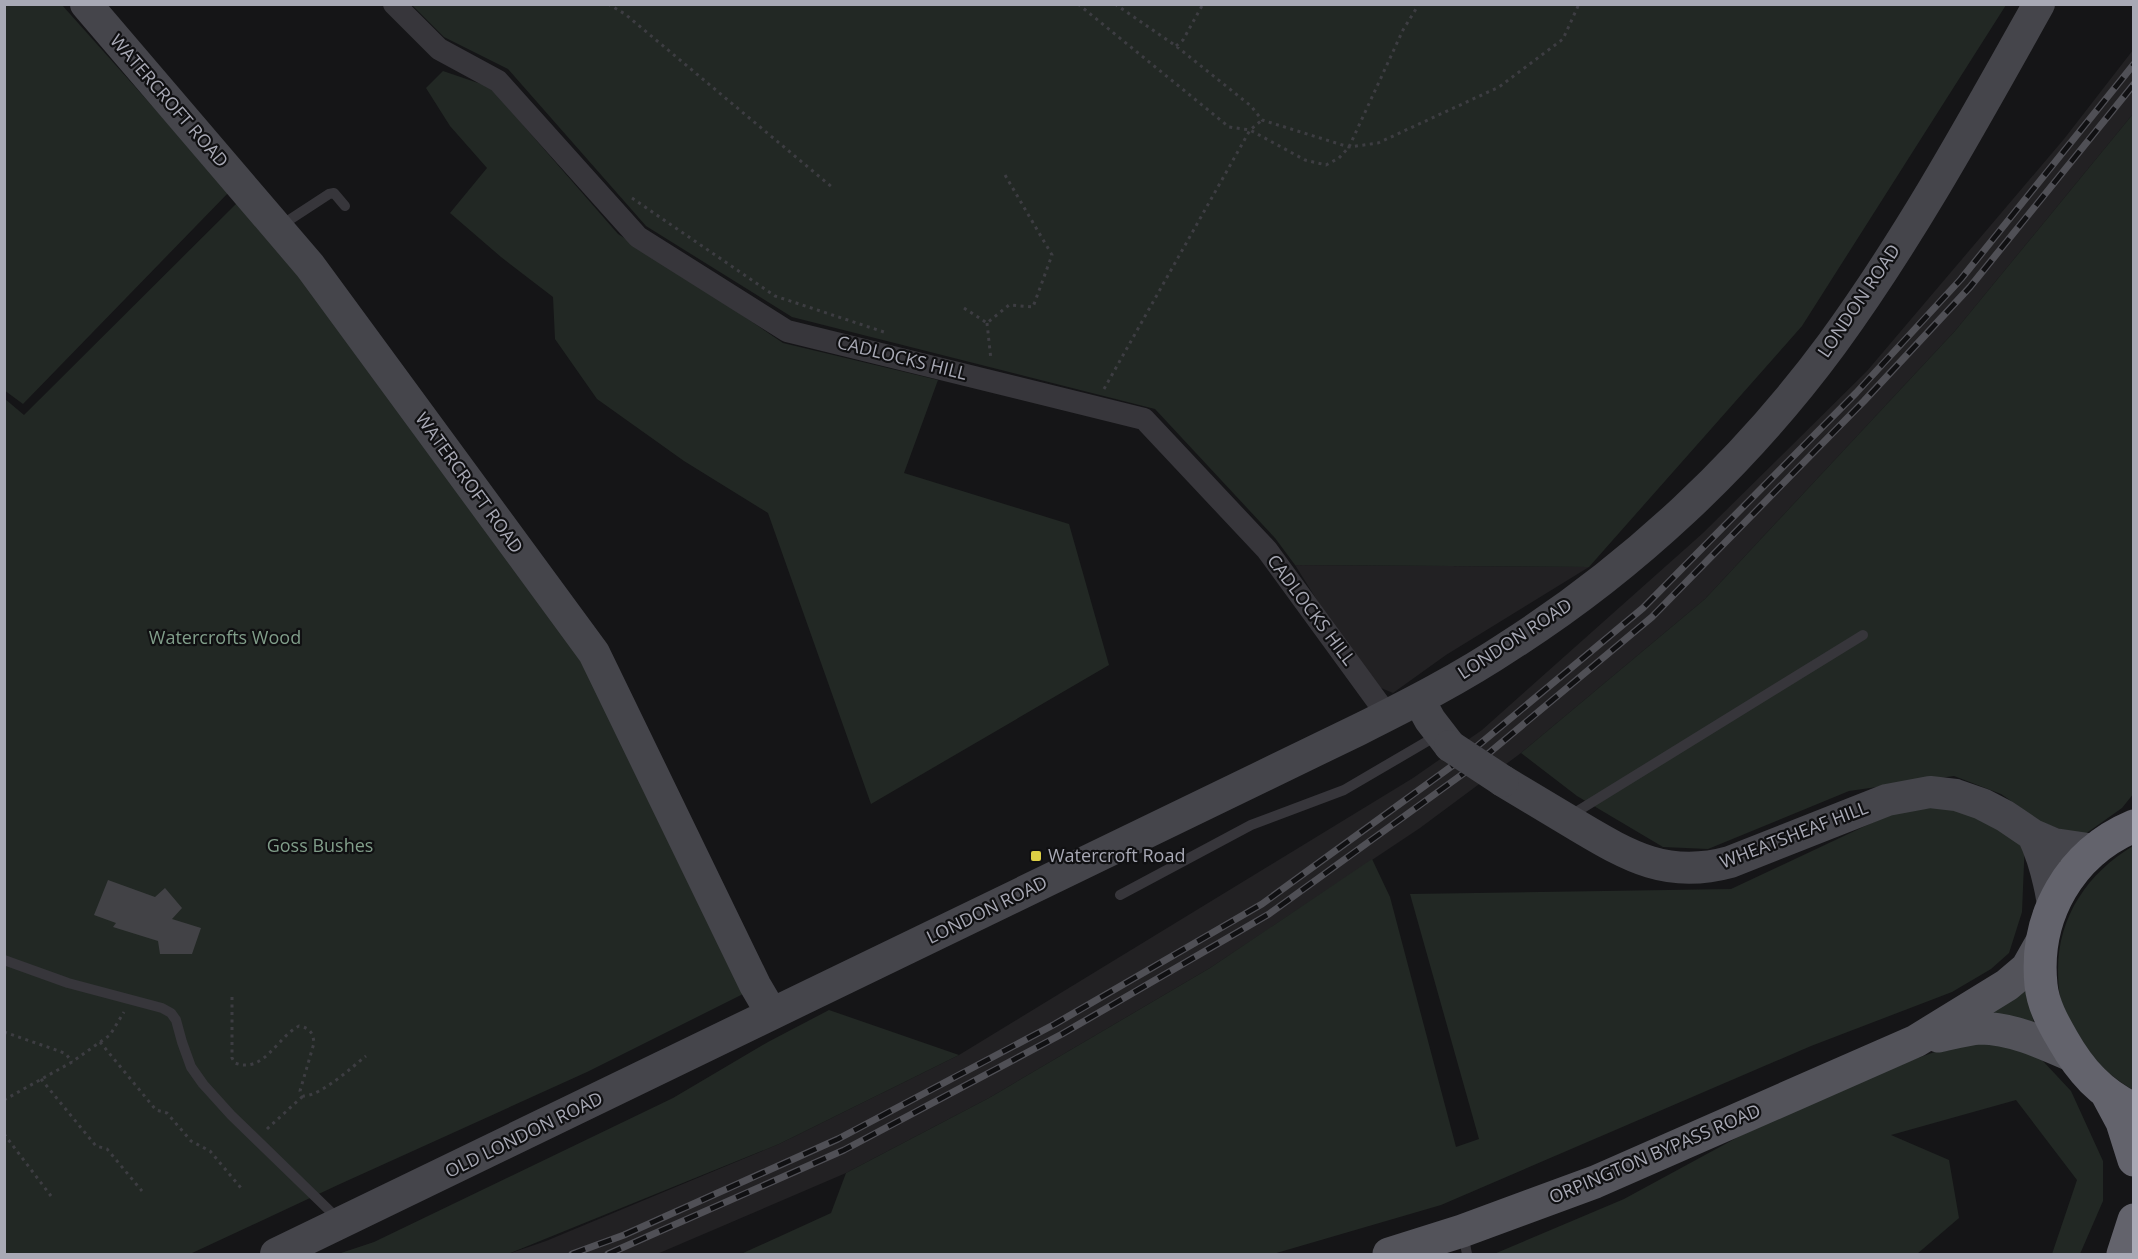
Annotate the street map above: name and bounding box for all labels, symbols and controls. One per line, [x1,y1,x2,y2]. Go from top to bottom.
street label: WATERCROFT ROAD [105,29,234,172]
street label: LONDON ROAD [1811,239,1905,362]
street label: CADLOCKS HILL [835,329,970,385]
street label: WATERCROFT ROAD [410,407,529,558]
street label: CADLOCKS HILL [1262,549,1361,670]
street label: LONDON ROAD [1453,592,1576,684]
park label: Watercrofts Wood [149,625,301,649]
street label: WHEATSHEAF HILL [1716,795,1871,873]
park label: Goss Bushes [267,833,373,857]
place label: Watercroft Road [1048,843,1185,867]
marker: Watercroft Road [1029,849,1043,863]
street label: LONDON ROAD [922,869,1051,949]
street label: OLD LONDON ROAD [441,1085,607,1183]
street label: ORPINGTON BYPASS ROAD [1545,1098,1764,1209]

